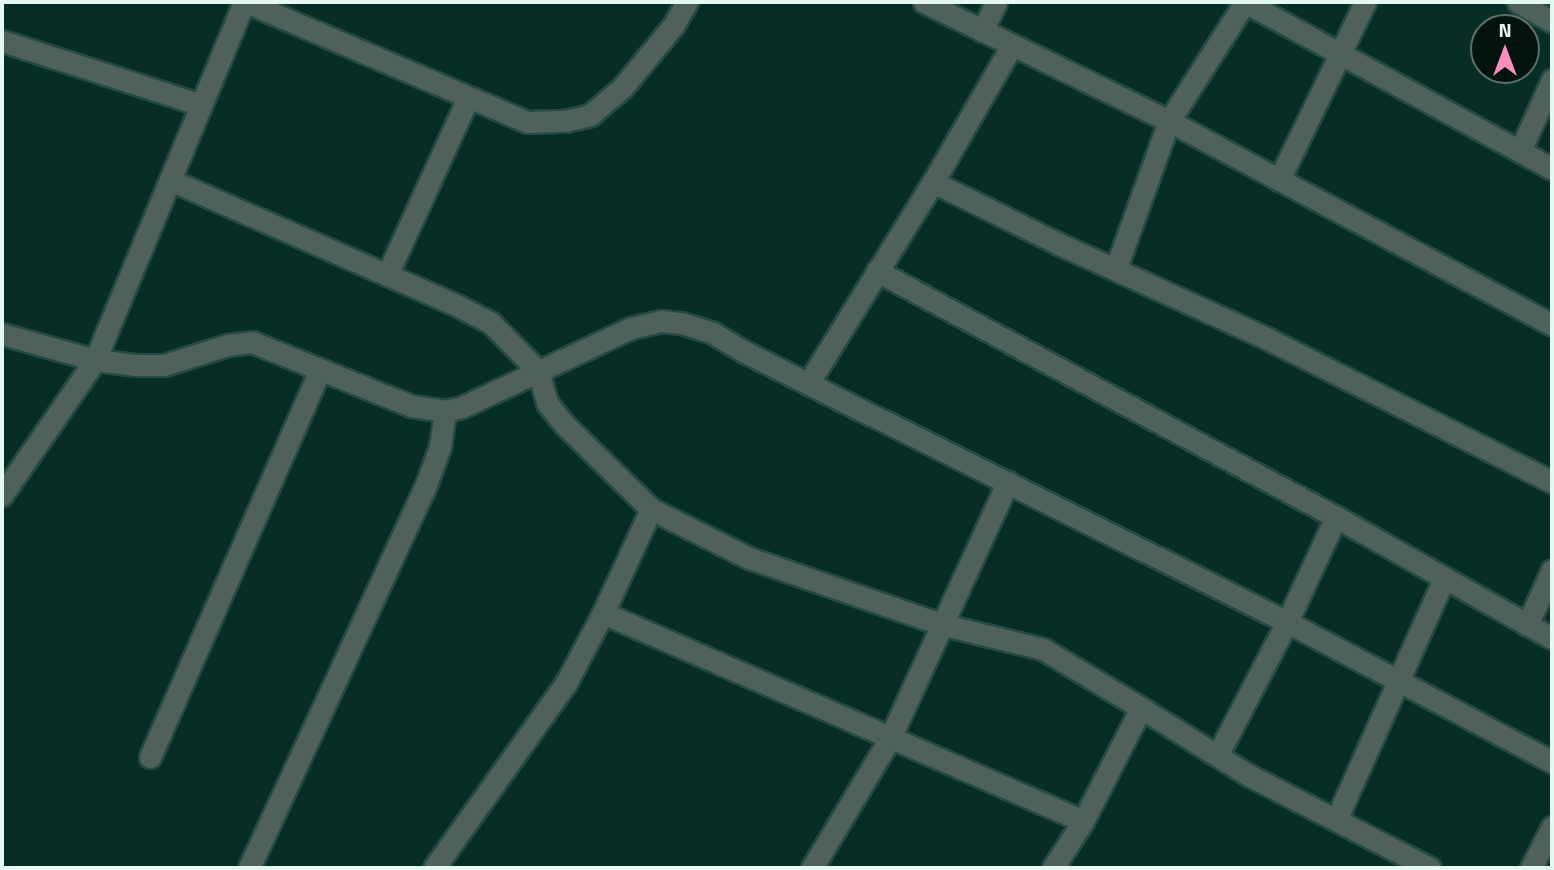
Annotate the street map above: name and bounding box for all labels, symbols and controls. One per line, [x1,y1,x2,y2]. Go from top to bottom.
north arrow [1470,14,1540,84]
text: N [1498,15,1512,44]

